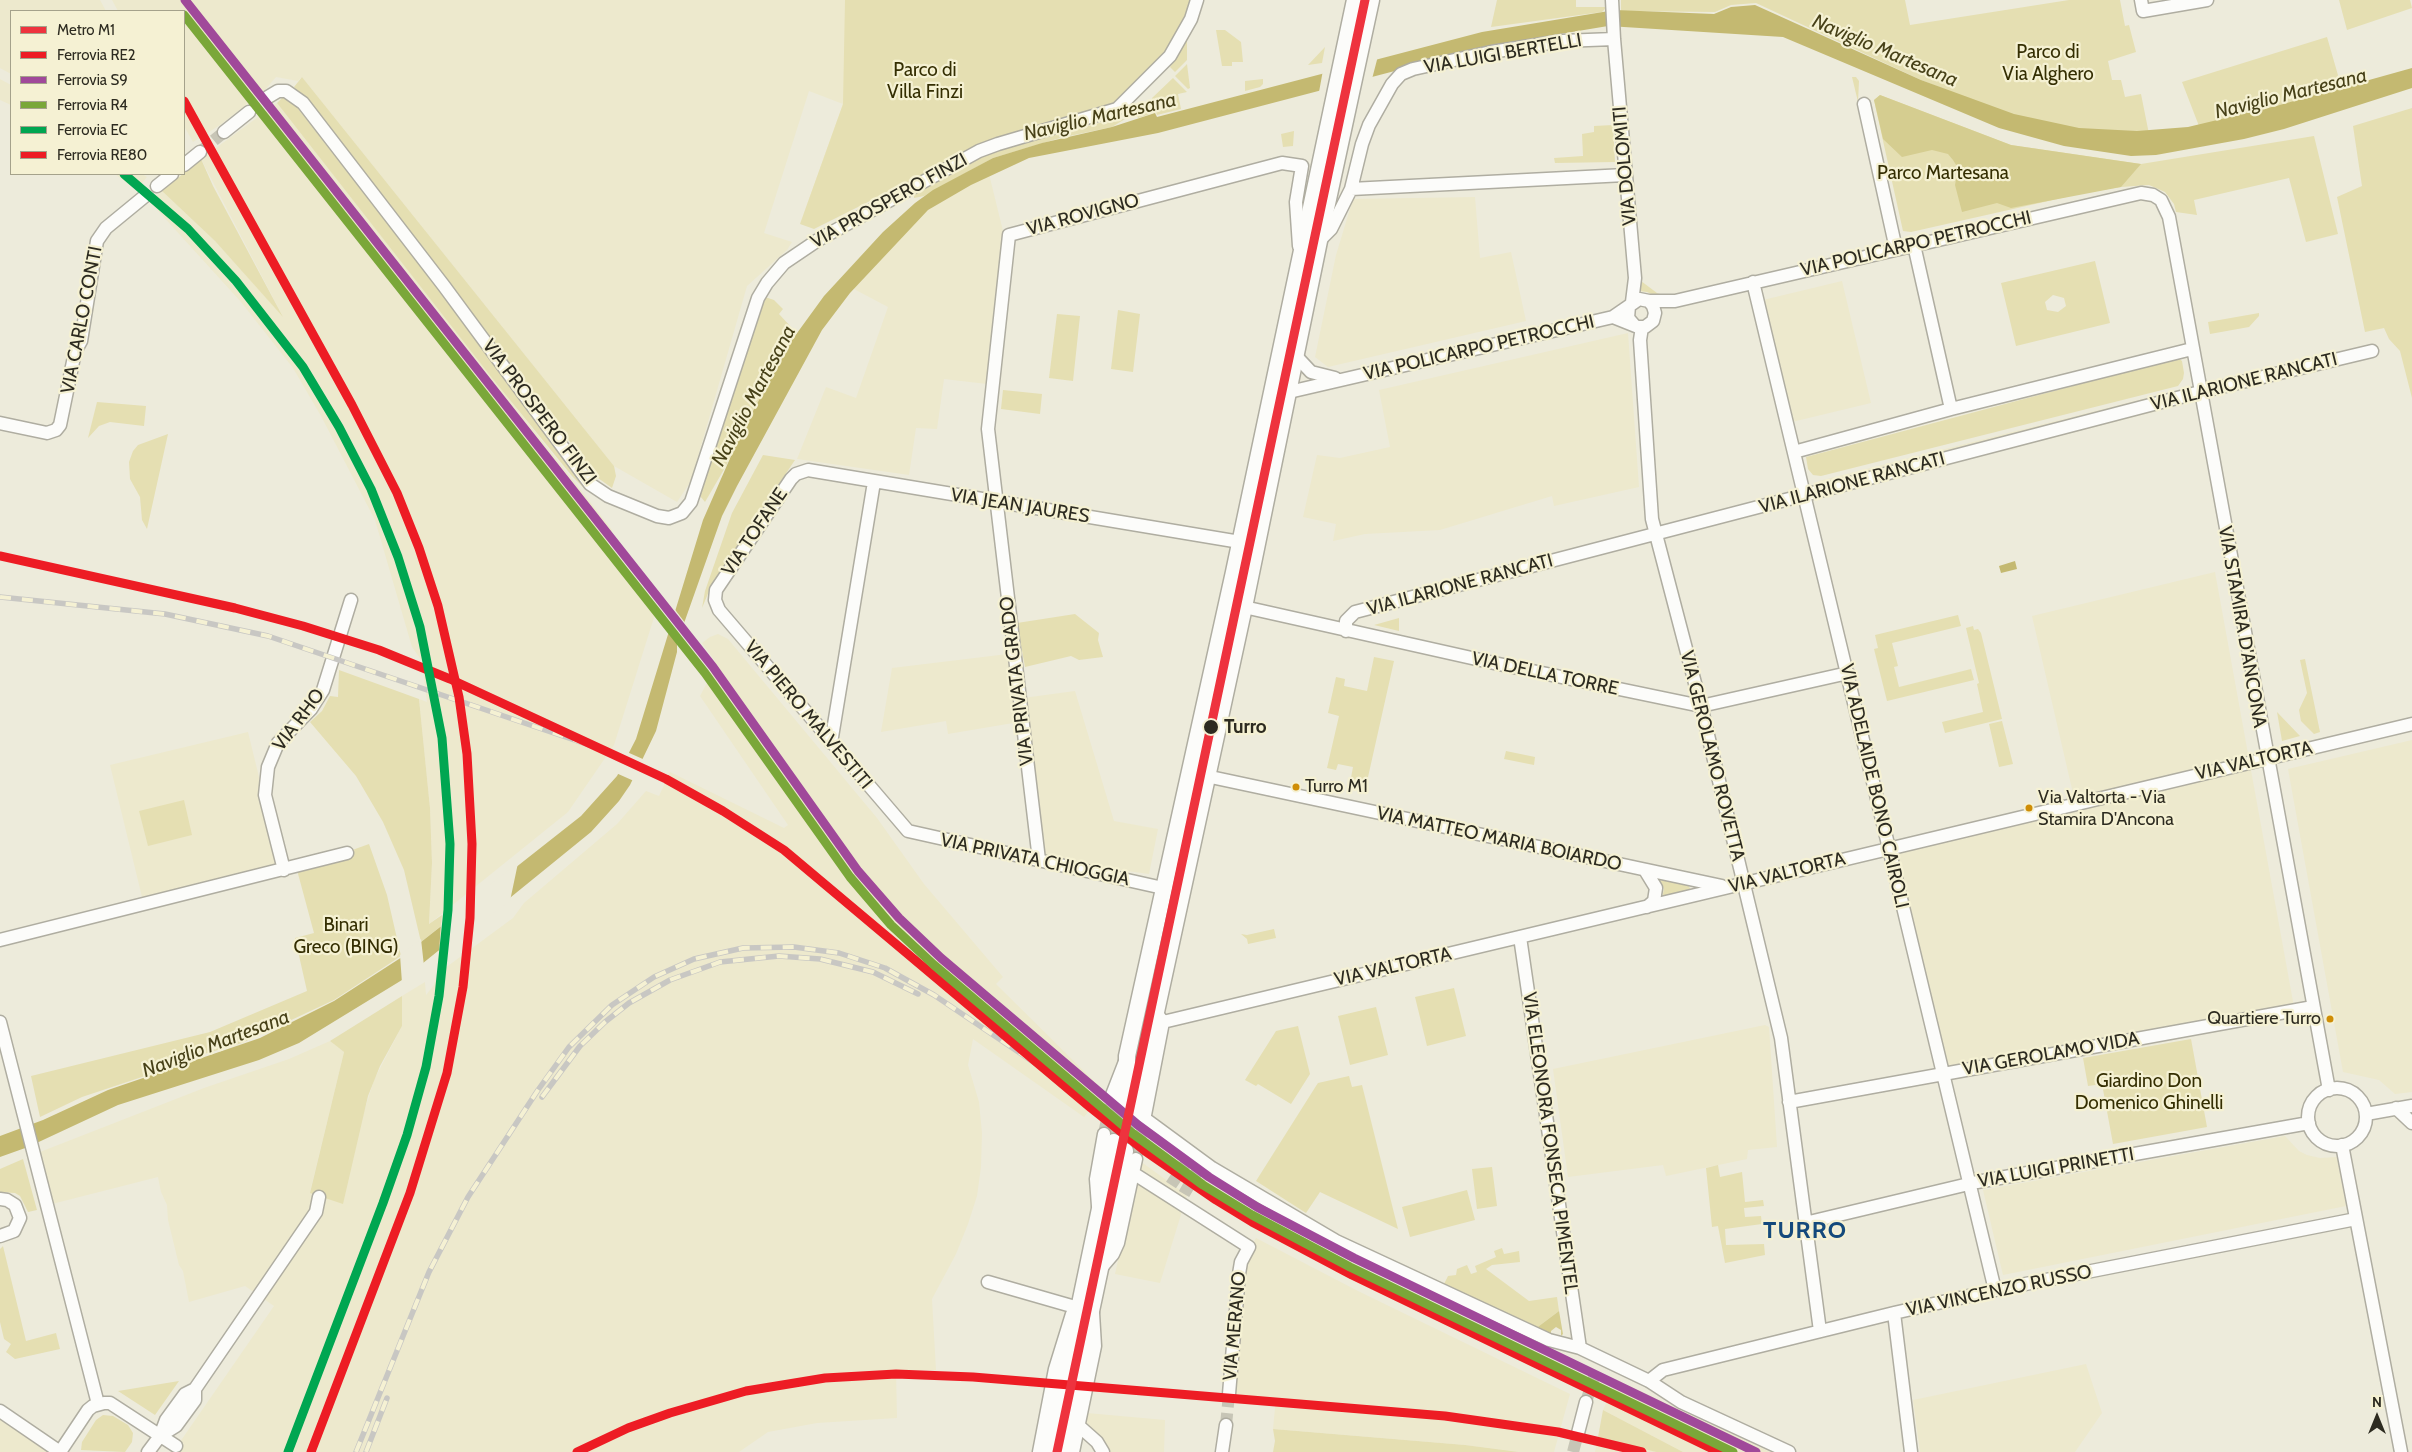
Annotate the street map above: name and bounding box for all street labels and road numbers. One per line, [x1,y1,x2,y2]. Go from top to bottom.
street label: VIA LUIGI BERTELLI [1422,29,1584,79]
street label: VIA DOLOMITI [1608,105,1642,227]
street label: VIA PROSPERO FINZI [807,148,971,254]
street label: VIA ROVIGNO [1024,189,1142,241]
street label: VIA POLICARPO PETROCCHI [1798,206,2034,282]
street label: VIA CARLO CONTI [57,244,107,396]
street label: VIA POLICARPO PETROCCHI [1361,310,1597,386]
street label: VIA PROSPERO FINZI [477,335,601,489]
street label: VIA ILARIONE RANCATI [2148,348,2340,416]
street label: VIA ILARIONE RANCATI [1757,447,1947,519]
street label: VIA TOFANE [717,484,793,580]
street label: VIA JEAN JAURES [949,484,1091,528]
street label: VIA STAMIRA D'ANCONA [2213,524,2271,730]
street label: VIA ILARIONE RANCATI [1365,549,1555,621]
street label: VIA PRIVATA GRADO [995,595,1039,767]
street label: VIA PIERO MALVESTITI [739,636,877,794]
street label: VIA DELLA TORRE [1470,647,1620,701]
street label: VIA GEROLAMO ROVETTA [1675,648,1749,864]
street label: VIA ADELAIDE BONO CAIROLI [1835,662,1913,910]
street label: VIA RHO [268,684,330,756]
street label: VIA VALTORTA [2193,736,2315,786]
street label: VIA MATTEO MARIA BOIARDO [1374,802,1624,876]
street label: VIA PRIVATA CHIOGGIA [938,829,1132,891]
street label: VIA VALTORTA [1726,848,1848,898]
street label: VIA VALTORTA [1332,942,1454,992]
street label: VIA ELEONORA FONSECA PIMENTEL [1518,991,1582,1295]
street label: VIA GEROLAMO VIDA [1961,1027,2141,1081]
street label: VIA LUIGI PRINETTI [1976,1143,2136,1193]
street label: VIA VINCENZO RUSSO [1904,1260,2094,1322]
street label: VIA MERANO [1219,1270,1251,1382]

